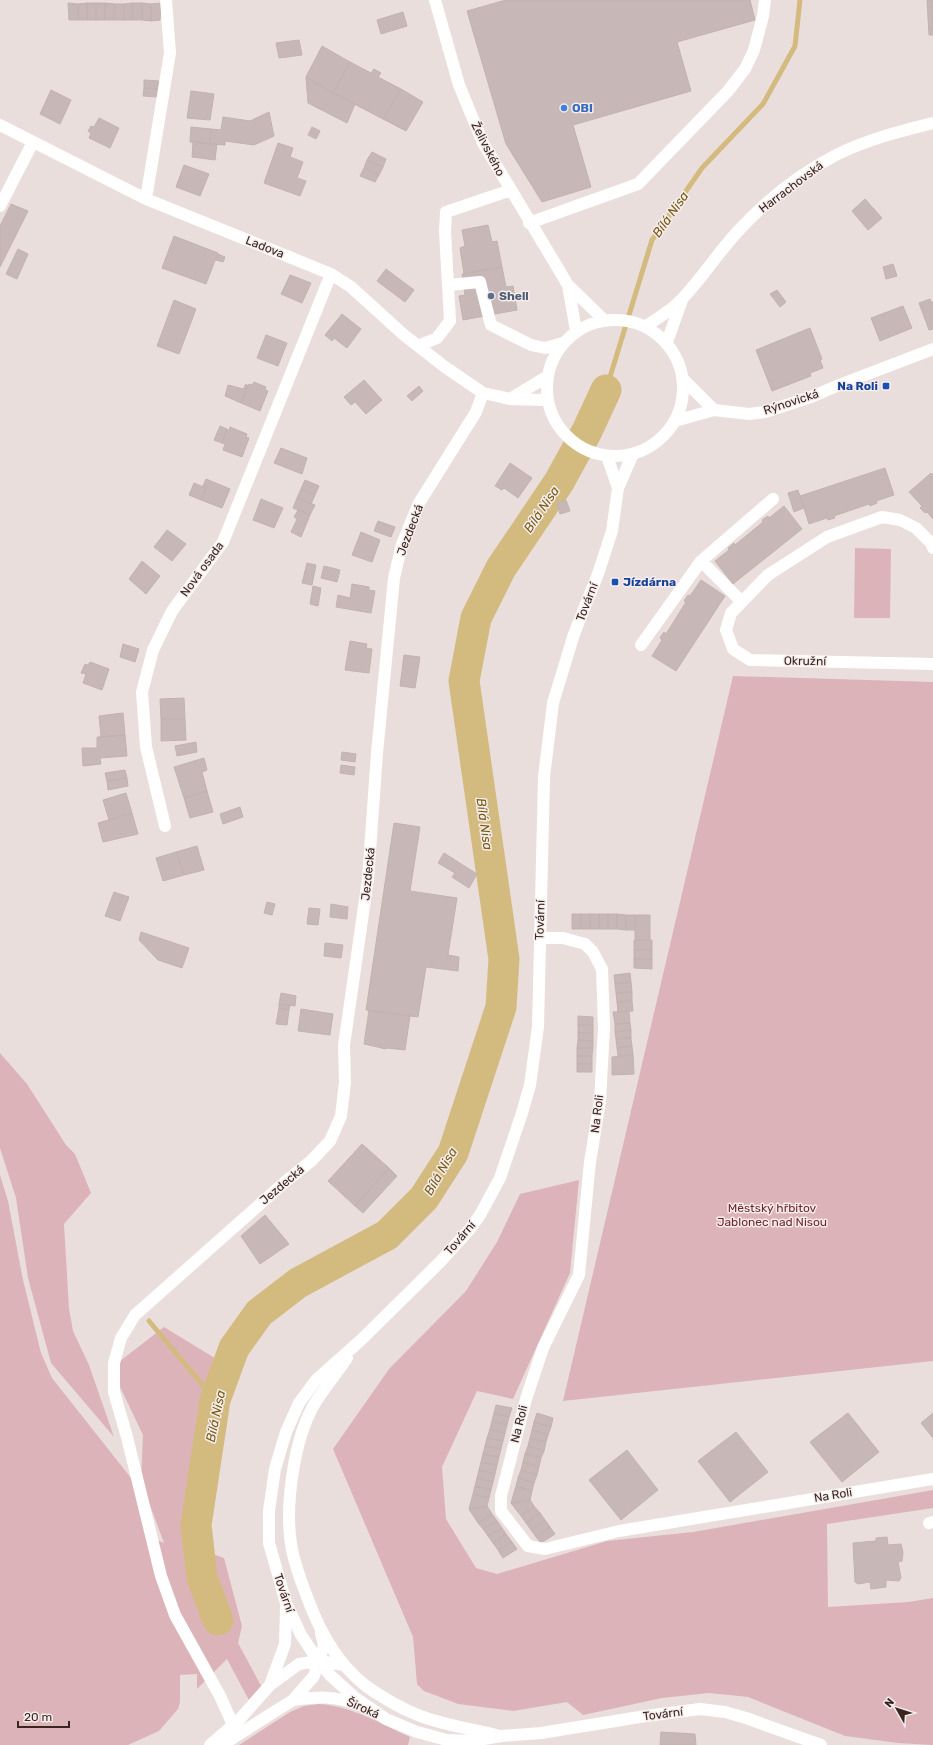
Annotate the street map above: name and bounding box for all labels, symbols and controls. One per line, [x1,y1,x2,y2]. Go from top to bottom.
place label: OBI [572,101,593,115]
marker: OBI [559,103,569,113]
street label: Želivského [468,120,508,179]
street label: Harrachovská [756,158,826,216]
water label: Bílá Nisa [649,188,692,240]
street label: Ladova [244,233,286,261]
place label: Shell [499,289,529,303]
marker: Shell [486,291,496,301]
place label: Na Roli [837,379,878,393]
marker: Na Roli [881,381,891,391]
street label: Rýnovická [762,386,820,418]
water label: Bílá Nisa [521,483,563,535]
street label: Jezdecká [394,502,426,558]
street label: Nová osada [177,539,227,599]
place label: Jízdárna [623,575,676,589]
marker: Jízdárna [610,577,620,587]
street label: Tovární [573,580,601,623]
street label: Okružní [784,654,827,668]
water label: Bílá Nisa [473,797,496,851]
street label: Jezdecká [358,847,378,901]
street label: Tovární [532,899,548,940]
street label: Na Roli [588,1094,606,1134]
water label: Bílá Nisa [421,1144,460,1198]
street label: Jezdecká [257,1162,307,1208]
park label: Městský hřbitov Jablonec nad Nisou [717,1201,827,1229]
street label: Tovární [442,1217,479,1258]
water label: Bílá Nisa [203,1389,228,1443]
street label: Na Roli [508,1404,530,1444]
street label: Na Roli [813,1485,853,1505]
street label: Tovární [271,1572,298,1615]
north arrow [877,1689,917,1729]
street label: Široká [344,1695,382,1721]
text: N [882,1696,897,1710]
scale bar [18,1703,69,1729]
street label: Tovární [642,1704,685,1723]
text: 20 m [24,1710,52,1724]

